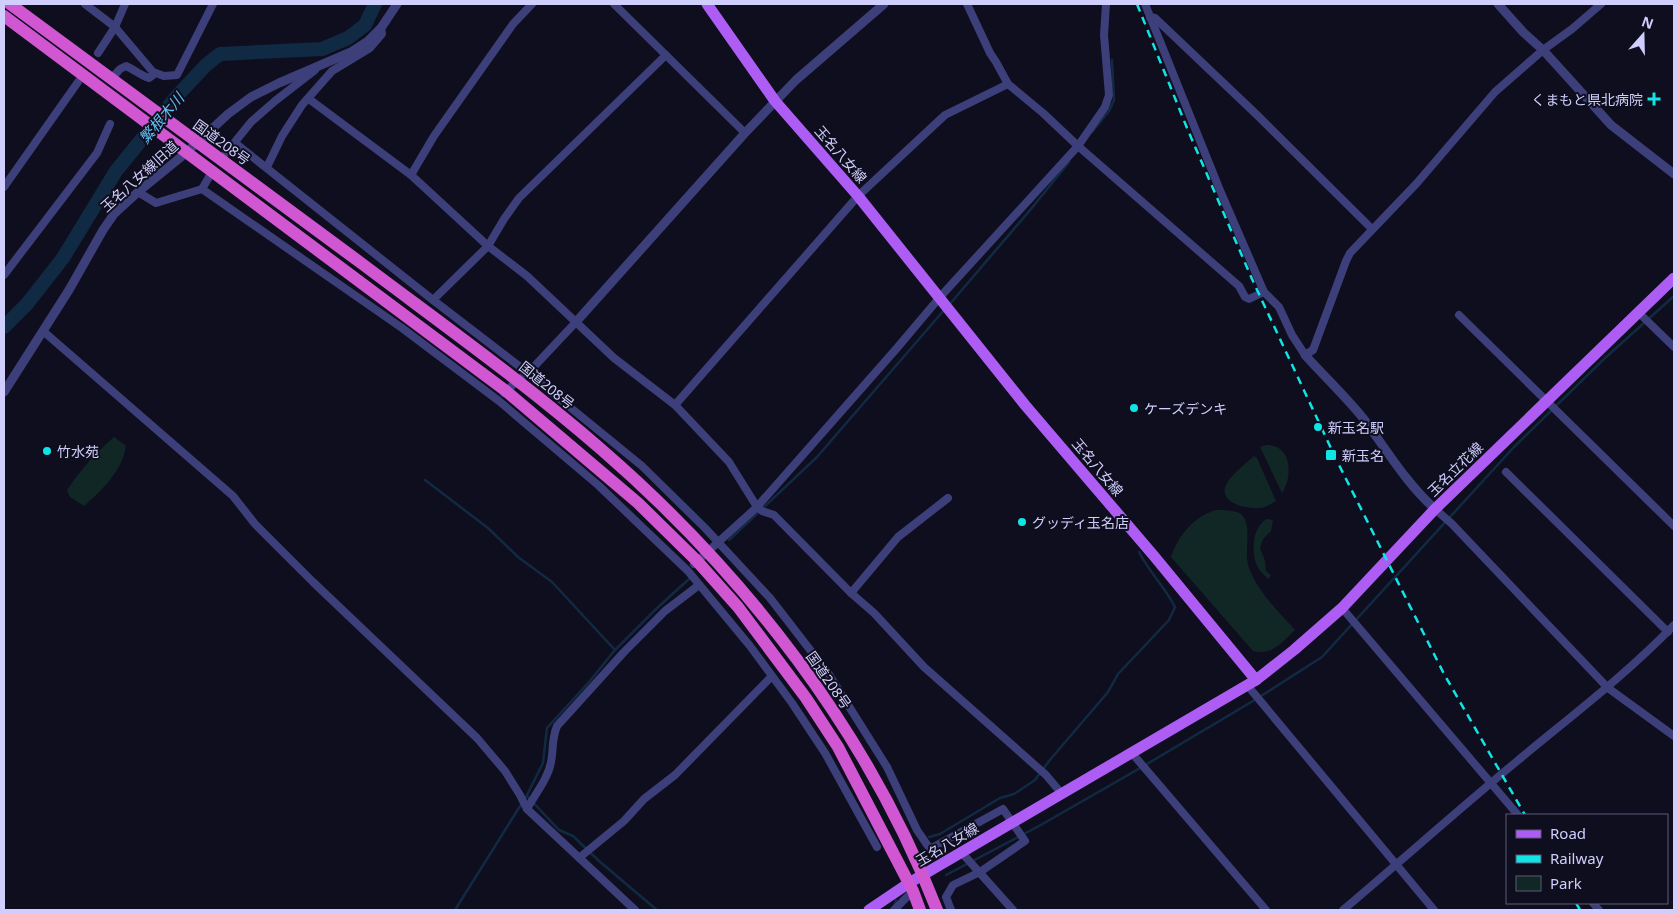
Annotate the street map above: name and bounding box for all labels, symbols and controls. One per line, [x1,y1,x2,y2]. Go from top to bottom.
north arrow [1618,10,1668,60]
text: N [1639,11,1656,33]
water label: 繁根木川 [134,87,189,147]
place label: くまもと県北病院 [1531,90,1643,109]
marker: くまもと県北病院 [1647,92,1661,106]
street label: 国道208号 [190,115,254,169]
street label: 玉名八女線 [811,121,871,187]
street label: 玉名八女線旧道 [96,136,182,216]
street label: 国道208号 [515,357,579,413]
place label: ケーズデンキ [1144,399,1227,418]
marker: ケーズデンキ [1128,402,1140,414]
place label: 新玉名駅 [1328,418,1384,437]
marker: 新玉名駅 [1312,421,1324,433]
street label: 玉名八女線 [1068,434,1128,500]
street label: 玉名立花線 [1423,438,1487,500]
place label: 竹水苑 [57,442,99,461]
marker: 竹水苑 [41,445,53,457]
place label: 新玉名 [1342,446,1384,465]
marker: 新玉名 [1324,448,1338,462]
place label: グッディ玉名店 [1032,513,1129,532]
marker: グッディ玉名店 [1016,516,1028,528]
street label: 国道208号 [802,648,856,712]
legend [1506,814,1668,904]
street label: 玉名八女線 [912,818,982,870]
text: Road [1550,823,1586,843]
text: Railway [1550,848,1604,868]
text: Park [1550,873,1582,893]

